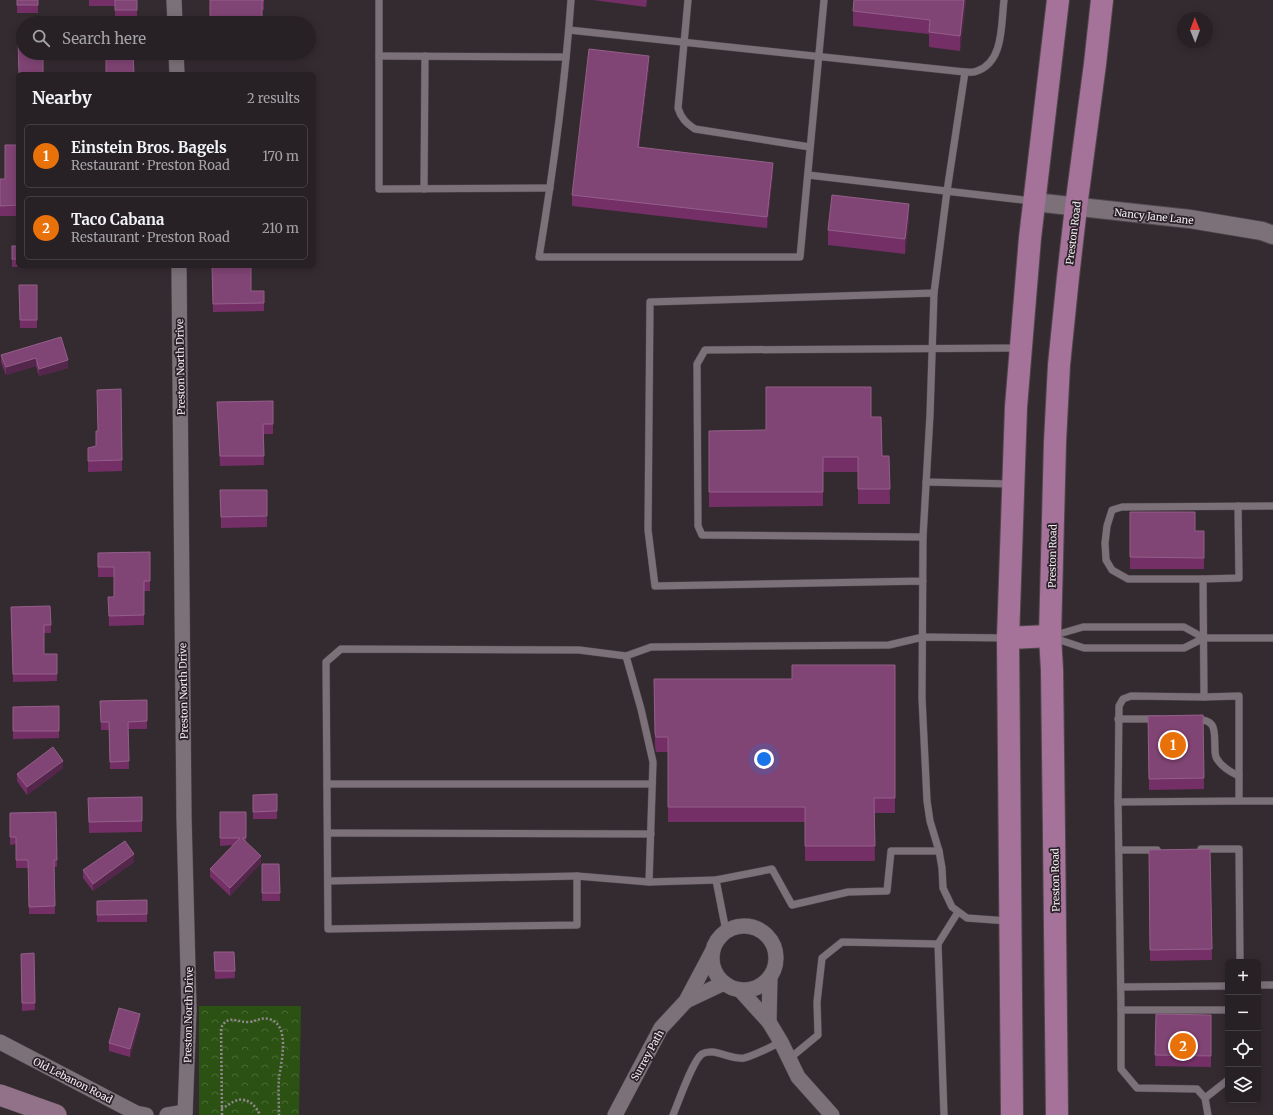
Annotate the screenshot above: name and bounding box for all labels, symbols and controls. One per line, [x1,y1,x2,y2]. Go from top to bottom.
north arrow [1177,12,1213,48]
search box [16,16,316,60]
icon: search [30,27,52,49]
text: Search here [62,29,146,48]
text: Nearby [32,87,92,109]
text: 2 results [247,90,300,107]
text: Einstein Bros. Bagels [71,138,227,157]
text: 1 [43,148,49,165]
text: 170 m [262,148,299,165]
text: Restaurant · Preston Road [71,157,230,174]
street label: Preston Road [1063,201,1084,265]
street label: Nancy Jane Lane [1114,206,1194,227]
text: Taco Cabana [71,210,164,229]
text: 2 [42,220,50,237]
text: 210 m [262,220,299,237]
text: Restaurant · Preston Road [71,229,230,246]
street label: Preston North Drive [173,319,188,415]
street label: Preston Road [1045,524,1060,588]
street label: Preston North Drive [176,643,191,739]
pin: 1 [1160,730,1186,760]
your location [754,749,774,769]
street label: Preston Road [1048,848,1063,912]
map controls [1225,959,1261,1103]
button: + [1225,959,1261,995]
street label: Preston North Drive [181,967,196,1063]
button: − [1225,995,1261,1031]
street label: Surrey Path [628,1027,667,1083]
pin: 2 [1170,1031,1196,1061]
button: locate [1225,1031,1261,1067]
street label: Old Lebanon Road [31,1055,115,1106]
button: layers [1225,1067,1261,1103]

